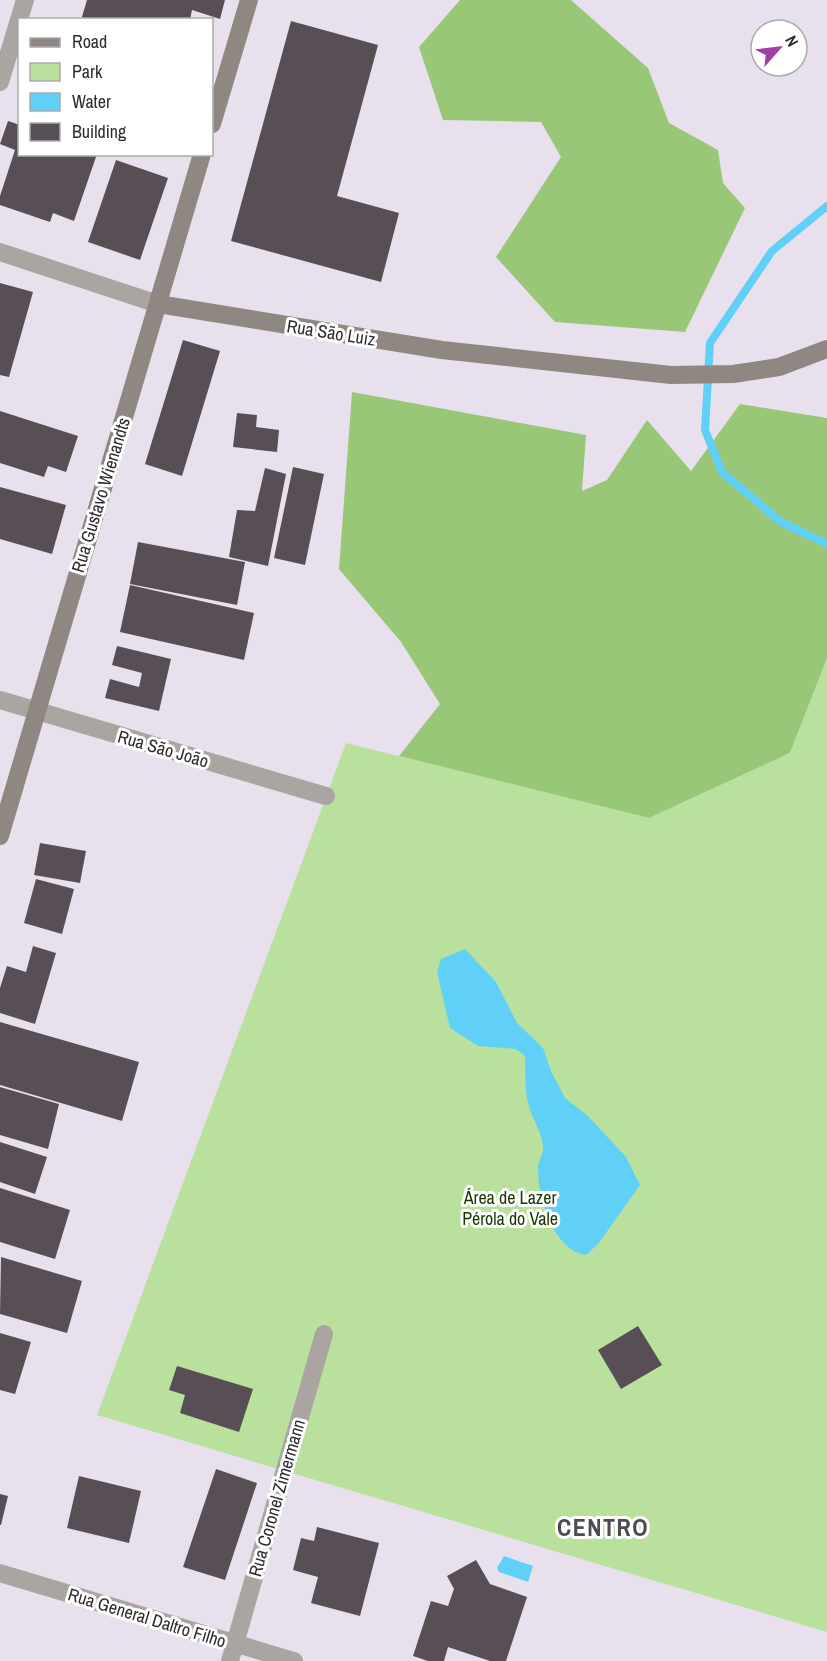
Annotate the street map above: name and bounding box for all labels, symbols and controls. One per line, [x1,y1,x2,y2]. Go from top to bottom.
legend [18,18,213,156]
north arrow [749,18,809,78]
text: Road [72,29,107,54]
text: N [780,32,804,50]
text: Park [72,59,103,84]
text: Water [72,89,111,114]
text: Building [72,119,127,144]
street label: Rua São Luiz [285,313,377,352]
street label: Rua Gustavo Wienandts [65,414,136,575]
street label: Rua São João [115,724,212,773]
park label: Área de Lazer Pérola do Vale [462,1185,558,1231]
street label: Rua Coronel Zimermann [242,1416,311,1579]
district label: CENTRO [557,1511,649,1543]
street label: Rua General Daltro Filho [65,1582,229,1653]

